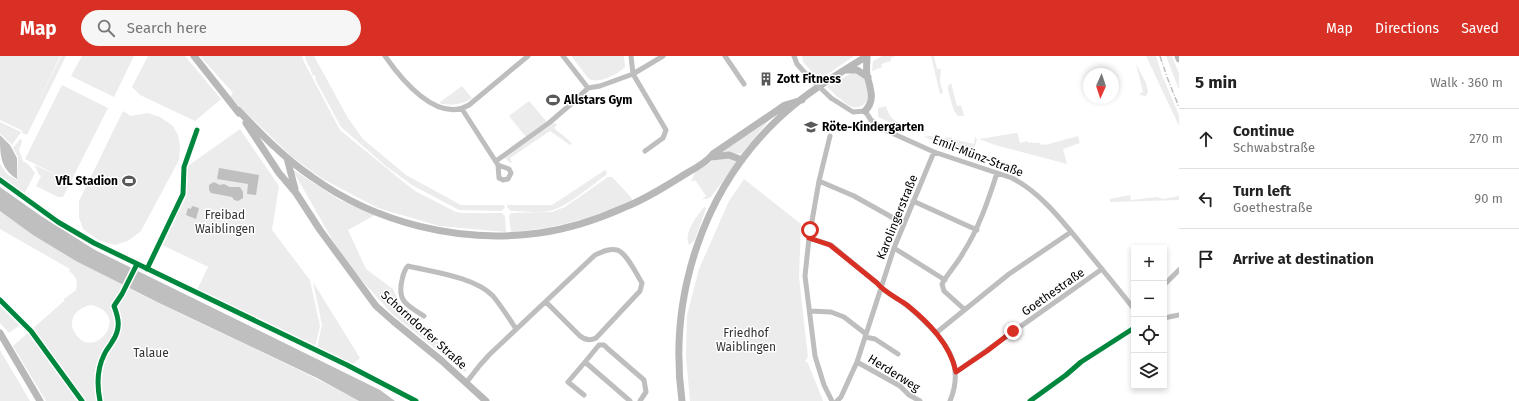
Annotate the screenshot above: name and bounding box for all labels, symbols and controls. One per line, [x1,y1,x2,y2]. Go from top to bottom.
search box [81,10,361,46]
text: Map [20,17,57,40]
icon: search [95,17,117,39]
text: Search here [127,19,207,37]
text: Map [1326,20,1353,37]
text: Directions [1375,20,1439,37]
text: Saved [1461,20,1499,37]
north arrow [1083,68,1119,104]
building icon: Zott Fitness [758,71,774,87]
place label: Zott Fitness [777,72,841,86]
text: 5 min [1195,72,1237,93]
text: Walk · 360 m [1430,75,1503,90]
sports icon: Allstars Gym [545,92,561,108]
place label: Allstars Gym [563,93,632,107]
school or university icon: Röte-Kindergarten [803,119,819,135]
place label: Röte-Kindergarten [822,120,924,134]
text: Continue [1233,122,1294,140]
icon: ahead [1195,128,1217,150]
text: 270 m [1469,131,1503,146]
street label: Emil-Münz-Straße [931,132,1025,180]
text: Schwabstraße [1233,140,1315,155]
sports icon: VfL Stadion [121,173,137,189]
street label: Karolingerstraße [874,173,920,261]
place label: VfL Stadion [55,174,118,188]
text: Turn left [1233,182,1291,200]
icon: left [1195,188,1217,210]
text: 90 m [1474,191,1503,206]
text: Goethestraße [1233,200,1312,215]
park label: Freibad Waiblingen [195,208,255,236]
route start [801,221,819,239]
map controls [1131,245,1167,389]
button: + [1131,245,1167,281]
icon: arrive [1195,248,1217,270]
text: Arrive at destination [1233,250,1374,268]
street label: Goethestraße [1019,265,1087,319]
button: − [1131,281,1167,317]
street label: Schorndorfer Straße [378,288,470,372]
button: locate [1131,317,1167,353]
route end [1004,322,1022,340]
park label: Friedhof Waiblingen [716,326,776,354]
park label: Talaue [133,346,169,360]
street label: Herderweg [865,352,923,395]
button: layers [1131,353,1167,389]

